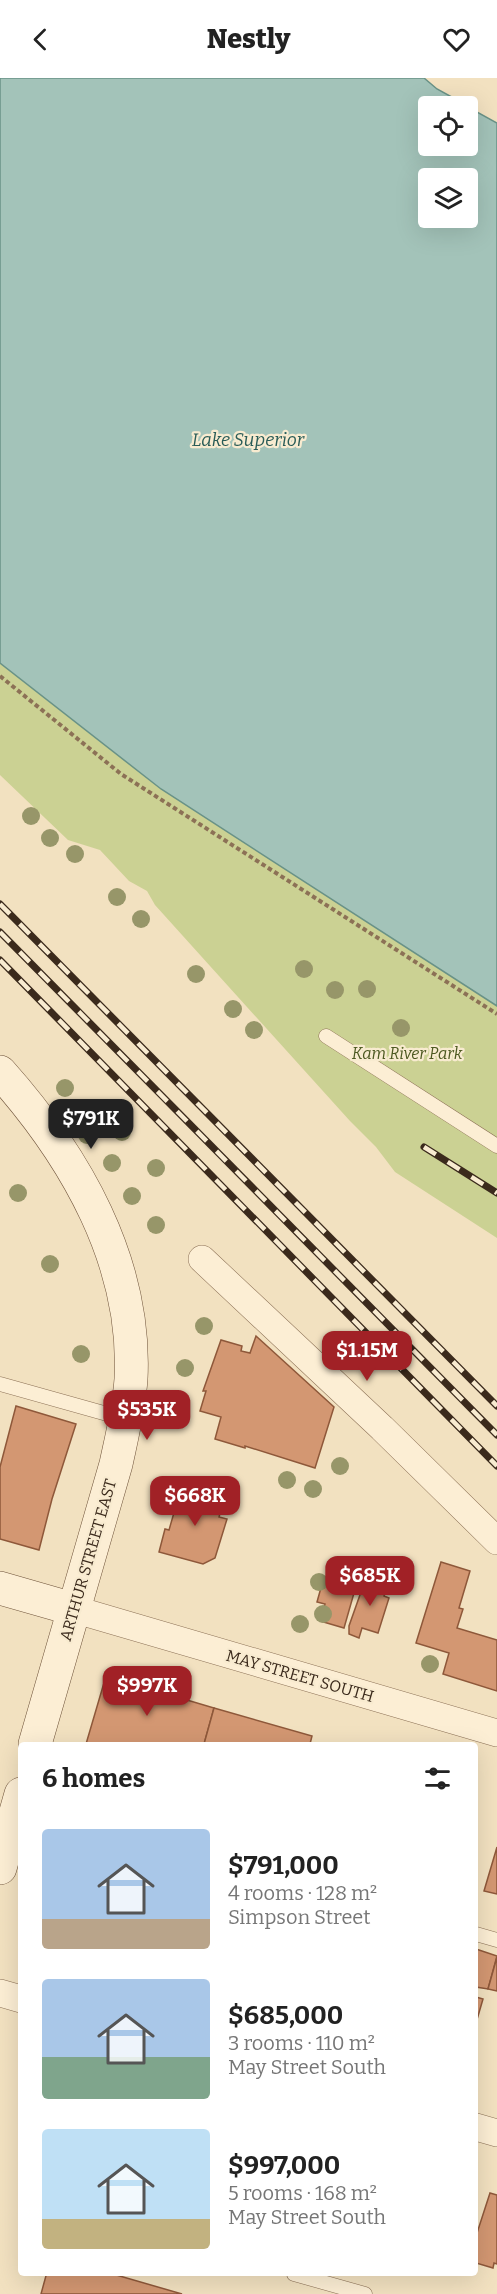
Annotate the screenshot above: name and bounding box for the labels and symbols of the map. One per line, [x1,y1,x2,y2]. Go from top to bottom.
water label: Lake Superior [192,429,305,451]
park label: Kam River Park [352,1044,463,1063]
pin: $791K [49,1099,133,1150]
pin: $1.15M [318,1331,416,1382]
pin: $535K [105,1390,189,1441]
pin: $668K [153,1476,237,1527]
street label: ARTHUR STREET EAST [56,1477,120,1643]
pin: $685K [328,1556,412,1607]
street label: MAY STREET SOUTH [224,1646,376,1706]
pin: $997K [105,1666,189,1717]

